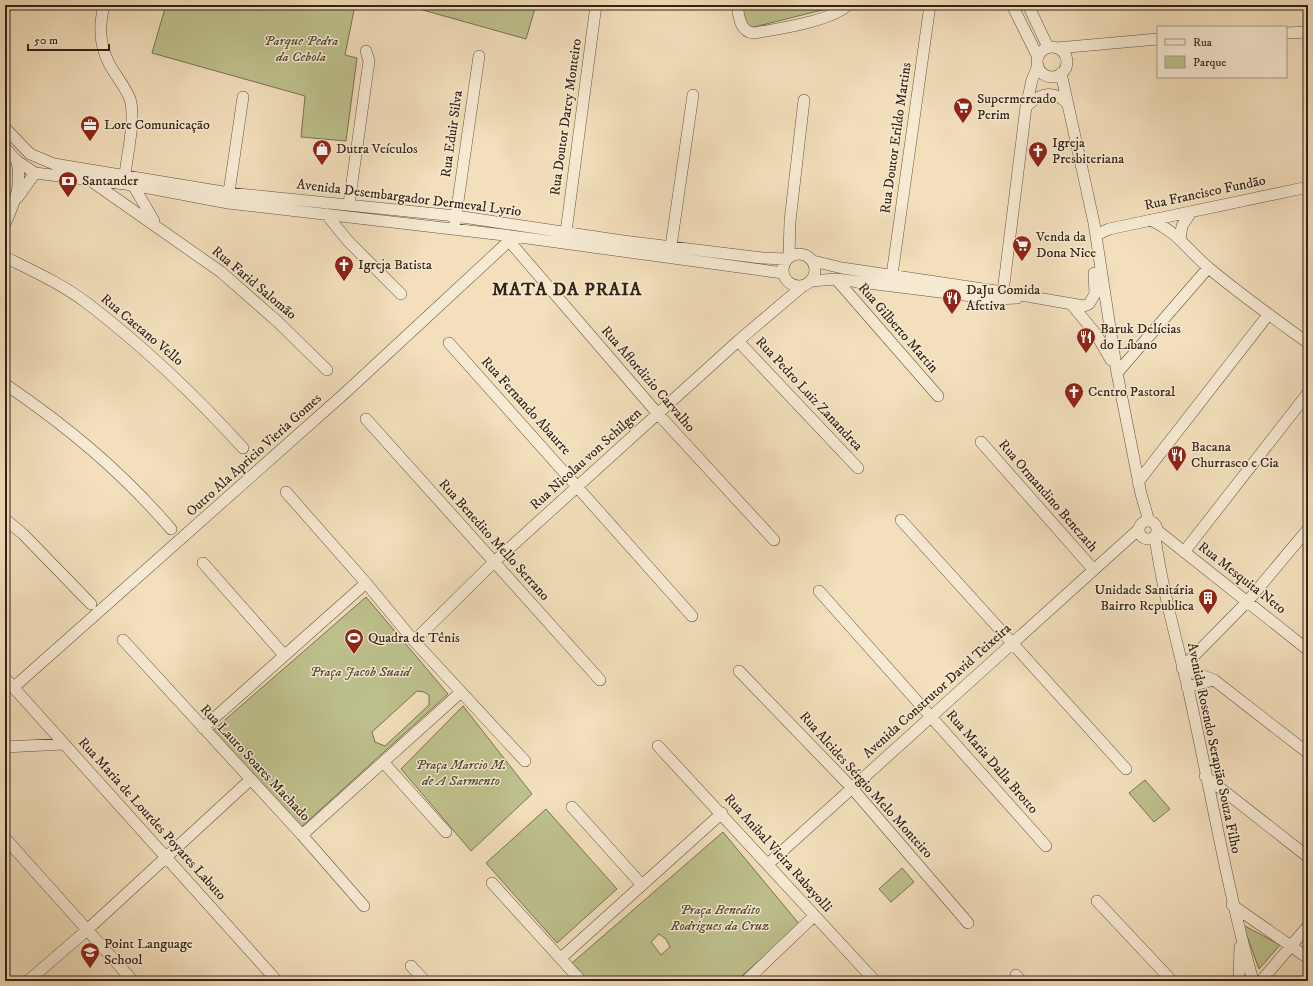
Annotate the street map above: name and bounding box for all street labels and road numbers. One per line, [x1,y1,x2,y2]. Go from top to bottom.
street label: Rua Doutor Darcy Monteiro [546,37,586,197]
street label: Rua Doutor Erildo Martins [876,61,916,215]
street label: Rua Eduir Silva [437,89,467,179]
street label: Rua Francisco Fundão [1143,171,1267,215]
street label: Avenida Desembargador Dermeval Lyrio [296,175,523,221]
street label: Rua Farid Salomão [208,242,300,324]
street label: Rua Gilberto Martin [854,279,943,377]
street label: Rua Caetano Vello [97,290,187,370]
street label: Rua Aflordizio Carvalho [597,322,699,436]
street label: Rua Pedro Luiz Zanandrea [751,333,867,455]
street label: Rua Fernando Abaurre [477,353,575,459]
street label: Outro Ala Apricio Vieria Gomes [183,389,326,521]
street label: Rua Nicolau von Schilgen [526,404,646,514]
street label: Rua Ormandino Benezath [994,436,1102,556]
street label: Rua Benedito Mello Serrano [435,475,554,605]
street label: Rua Mesquita Neto [1194,538,1290,618]
street label: Avenida Construtor David Teixeira [859,620,1015,762]
street label: Avenida Rosendo Serapião Souza Filho [1183,641,1245,855]
street label: Rua Lauro Soares Machado [196,701,314,825]
street label: Rua Maria Dalla Brotto [942,706,1042,818]
street label: Rua Alcides Sérgio Melo Monteiro [795,708,937,862]
street label: Rua Maria de Lourdes Poyares Labuto [74,734,230,904]
street label: Rua Anibal Vieira Rabayolli [720,790,836,916]

